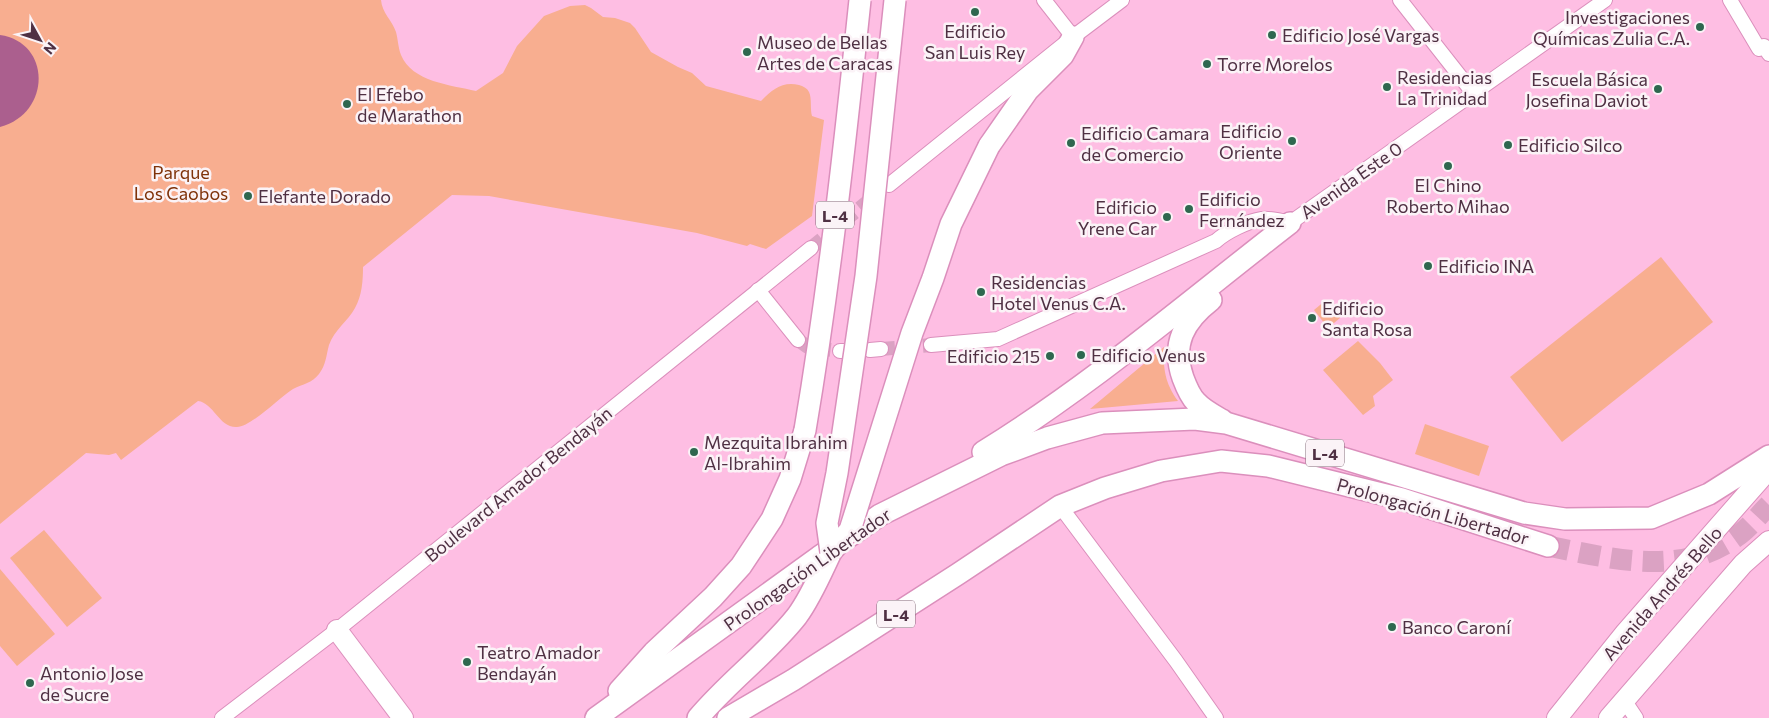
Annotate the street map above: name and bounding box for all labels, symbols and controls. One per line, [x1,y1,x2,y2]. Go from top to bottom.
marker: Edificio San Luis Rey [969,6,981,18]
place label: Investigaciones Químicas Zulia C.A. [1533,6,1690,49]
north arrow [15,15,65,65]
place label: Edificio San Luis Rey [925,20,1025,63]
marker: Investigaciones Químicas Zulia C.A. [1694,21,1706,33]
place label: Edificio José Vargas [1282,24,1439,46]
marker: Edificio José Vargas [1266,29,1278,41]
place label: Museo de Bellas Artes de Caracas [757,31,893,74]
text: N [40,39,60,58]
marker: Museo de Bellas Artes de Caracas [741,46,753,58]
place label: Torre Morelos [1217,53,1333,75]
marker: Torre Morelos [1201,58,1213,70]
place label: Residencias La Trinidad [1397,66,1492,109]
place label: Escuela Básica Josefina Daviot [1525,68,1648,111]
marker: Residencias La Trinidad [1381,81,1393,93]
place label: El Efebo de Marathon [357,83,462,126]
marker: Escuela Básica Josefina Daviot [1652,83,1664,95]
marker: El Efebo de Marathon [341,98,353,110]
place label: Edificio Oriente [1219,120,1282,163]
place label: Edificio Camara de Comercio [1081,122,1209,165]
place label: Edificio Silco [1518,134,1623,156]
marker: Edificio Oriente [1286,135,1298,147]
marker: Edificio Camara de Comercio [1065,137,1077,149]
street label: Avenida Este 0 [1296,137,1406,223]
marker: Edificio Silco [1502,139,1514,151]
marker: El Chino Roberto Mihao [1442,160,1454,172]
park label: Parque Los Caobos [134,161,228,204]
place label: El Chino Roberto Mihao [1386,174,1510,217]
place label: Elefante Dorado [258,185,391,207]
place label: Edificio Fernández [1199,188,1284,231]
marker: Elefante Dorado [242,190,254,202]
place label: Edificio Yrene Car [1078,196,1157,239]
road number: L-4 [816,202,854,228]
marker: Edificio Fernández [1183,203,1195,215]
marker: Edificio Yrene Car [1161,211,1173,223]
place label: Edificio INA [1438,255,1534,277]
marker: Edificio INA [1422,260,1434,272]
place label: Residencias Hotel Venus C.A. [991,271,1126,314]
marker: Residencias Hotel Venus C.A. [975,286,987,298]
place label: Edificio Santa Rosa [1322,297,1412,340]
marker: Edificio Santa Rosa [1306,312,1318,324]
place label: Edificio Venus [1091,344,1205,366]
place label: Edificio 215 [947,345,1040,367]
marker: Edificio Venus [1075,349,1087,361]
marker: Edificio 215 [1044,350,1056,362]
street label: Boulevard Amador Bendayán [420,402,616,566]
place label: Mezquita Ibrahim Al-lbrahim [704,431,848,474]
road number: L-4 [1306,439,1344,466]
marker: Mezquita Ibrahim Al-lbrahim [688,446,700,458]
street label: Prolongación Libertador [1334,473,1532,549]
street label: Prolongación Libertador [719,503,895,635]
street label: Avenida Andrés Bello [1598,521,1726,665]
road number: L-4 [877,600,915,628]
place label: Banco Caroní [1402,616,1512,638]
marker: Banco Caroní [1386,621,1398,633]
place label: Teatro Amador Bendayán [477,641,600,684]
marker: Teatro Amador Bendayán [461,656,473,668]
place label: Antonio Jose de Sucre [40,662,143,705]
marker: Antonio Jose de Sucre [24,677,36,689]

